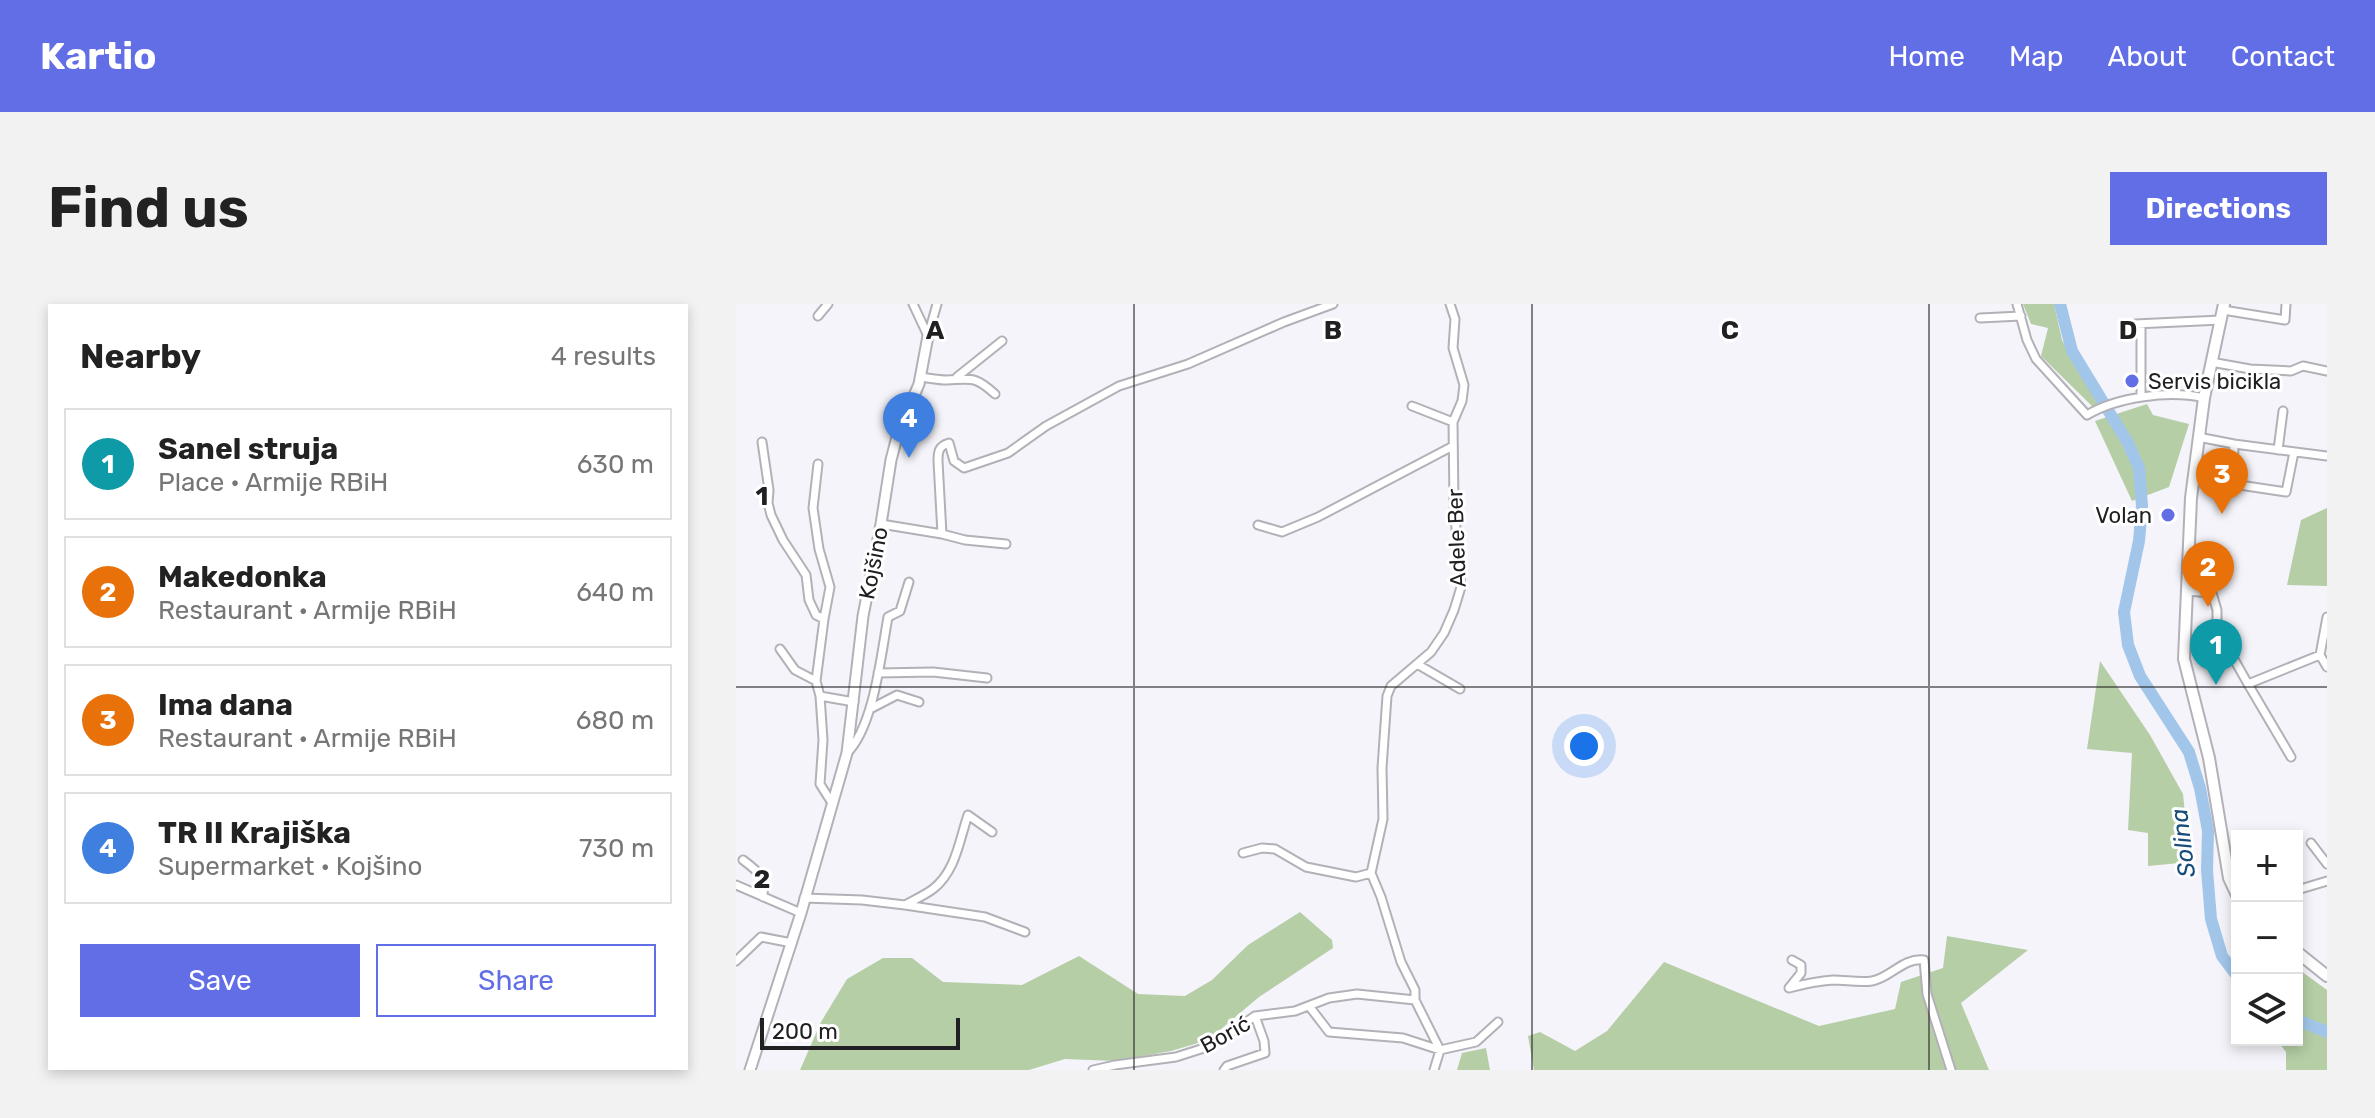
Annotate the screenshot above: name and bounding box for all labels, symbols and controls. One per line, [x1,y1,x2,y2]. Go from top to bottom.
text: Kartio [40,33,156,79]
text: Home [1888,40,1965,73]
text: Map [2009,40,2063,73]
text: About [2107,40,2187,73]
text: Contact [2231,40,2335,73]
button: Directions [2110,172,2327,245]
text: Find us [48,175,249,241]
text: A [926,315,945,346]
text: B [1324,315,1342,346]
text: C [1721,315,1739,346]
text: D [2119,315,2137,346]
text: Nearby [80,336,201,377]
text: 4 results [551,341,656,372]
place label: Servis bicikla [2148,368,2281,395]
marker: Servis bicikla [2123,372,2141,390]
pin: 4 [883,392,935,458]
text: Sanel struja [158,431,338,467]
pin: 3 [2196,448,2248,514]
text: 1 [102,449,114,480]
text: 630 m [577,449,654,480]
text: Place · Armije RBiH [158,467,388,498]
text: 1 [756,481,768,512]
street label: Adele Ber [1441,488,1472,588]
place label: Volan [2095,502,2152,529]
marker: Volan [2159,506,2177,524]
street label: Kojšino [853,525,894,602]
pin: 2 [2182,541,2234,607]
text: Makedonka [158,559,327,595]
text: 2 [100,577,116,608]
text: 640 m [576,577,654,608]
text: Restaurant · Armije RBiH [158,595,457,626]
pin: 1 [2190,619,2242,685]
text: Ima dana [158,687,293,723]
text: 3 [99,705,117,736]
text: 680 m [576,705,654,736]
text: Restaurant · Armije RBiH [158,723,457,754]
your location [1564,726,1604,766]
water label: Solina [2165,807,2201,879]
text: TR II Krajiška [158,815,351,851]
map controls [2231,830,2303,1046]
button: + [2231,830,2303,902]
text: 4 [99,833,117,864]
text: 730 m [579,833,654,864]
text: Supermarket · Kojšino [158,851,422,882]
text: 2 [754,864,770,895]
button: − [2231,902,2303,974]
button: Save [80,944,360,1017]
button: Share [376,944,656,1017]
button: layers [2231,974,2303,1046]
street label: Borić [1195,1010,1255,1059]
scale bar [760,1014,960,1050]
text: 200 m [772,1018,838,1045]

